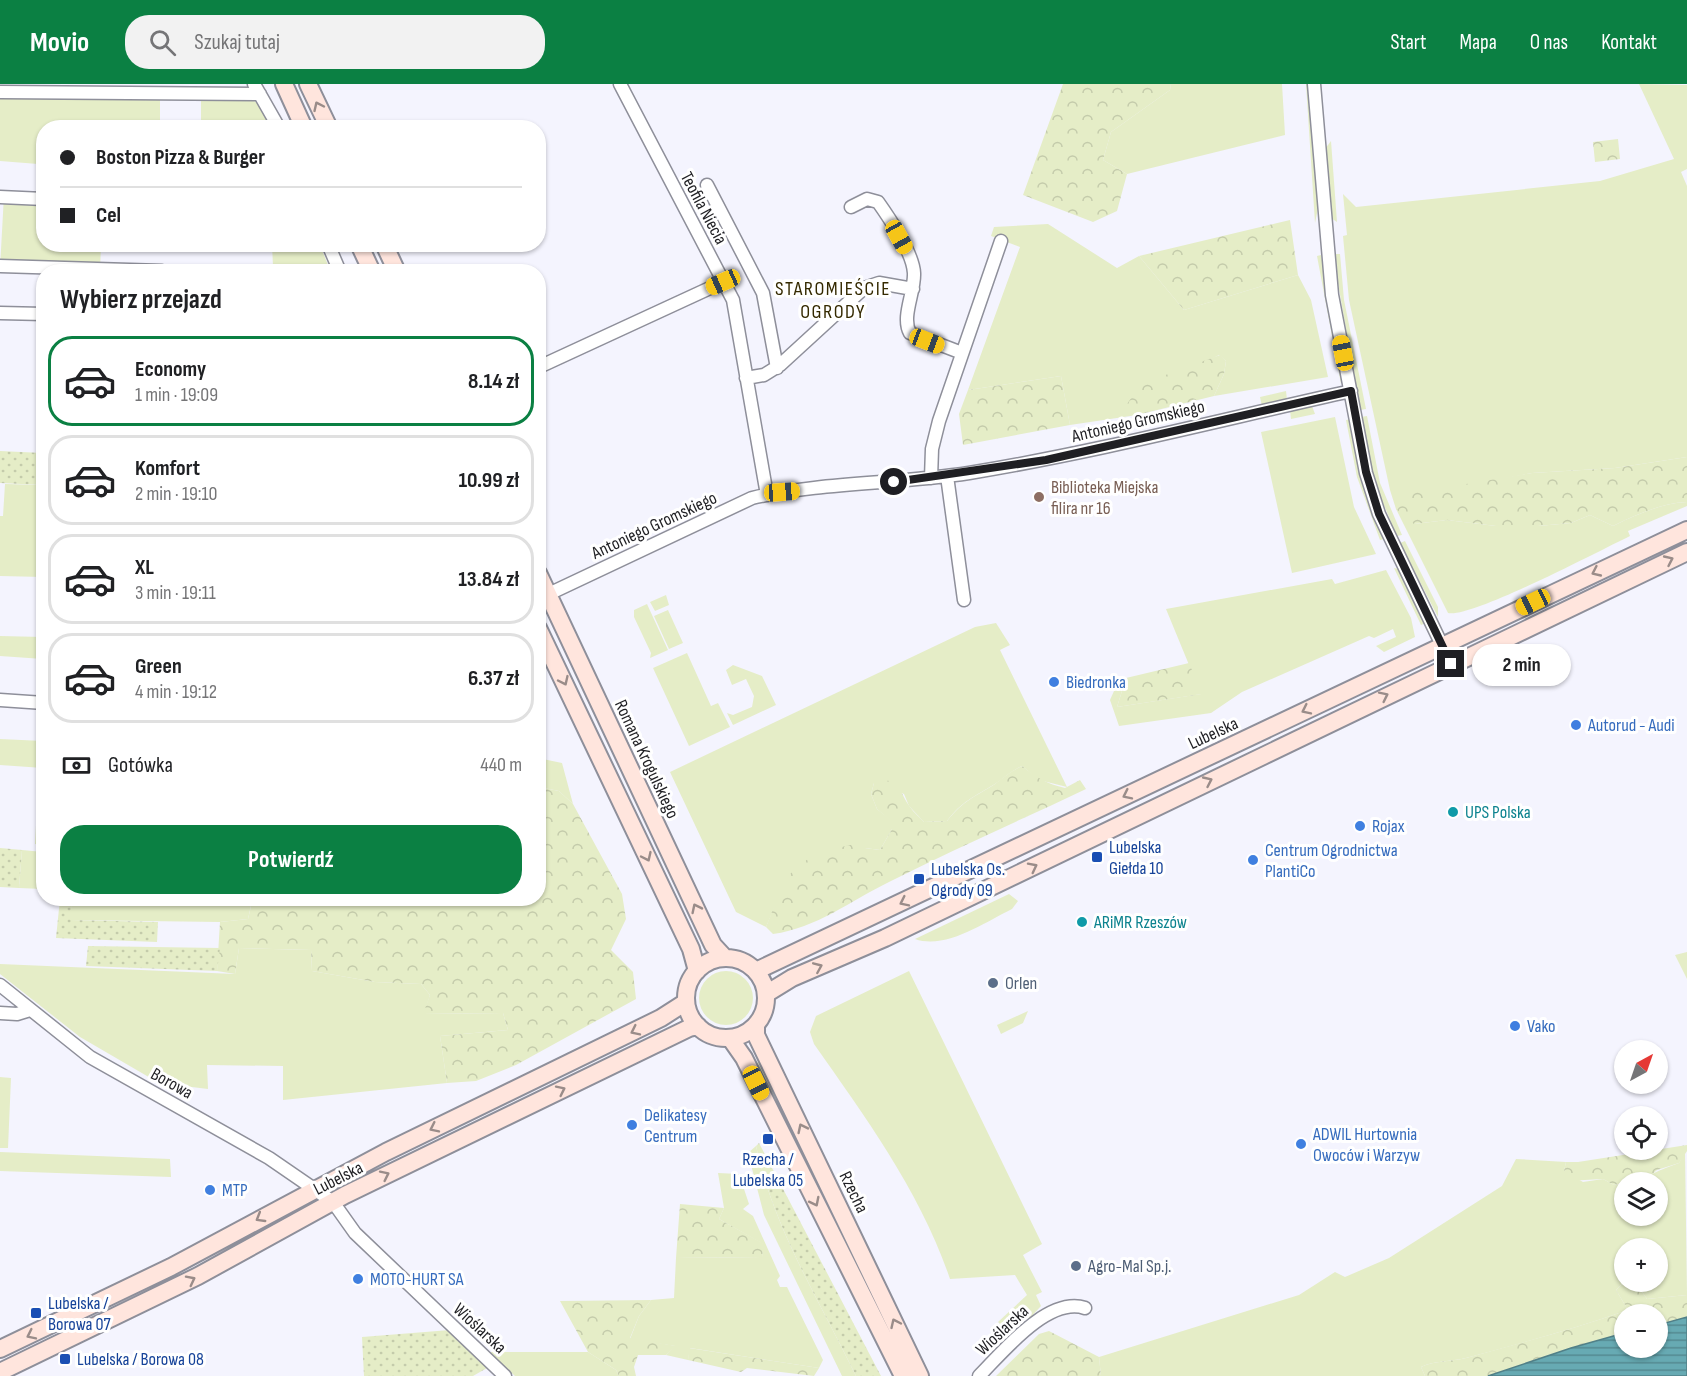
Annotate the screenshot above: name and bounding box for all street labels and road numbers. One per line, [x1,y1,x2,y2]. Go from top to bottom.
street label: Teofila Niecia [676,168,731,248]
street label: Antoniego Gromskiego [1069,396,1207,447]
street label: Antoniego Gromskiego [587,487,720,564]
street label: Romana Krogulskiego [610,697,683,822]
street label: Lubelska [1185,713,1242,754]
street label: Borowa [147,1063,196,1103]
street label: Lubelska [310,1157,366,1200]
street label: Rzecha [835,1168,873,1216]
street label: Wioślarska [449,1299,510,1358]
street label: Wioślarska [972,1301,1033,1360]

